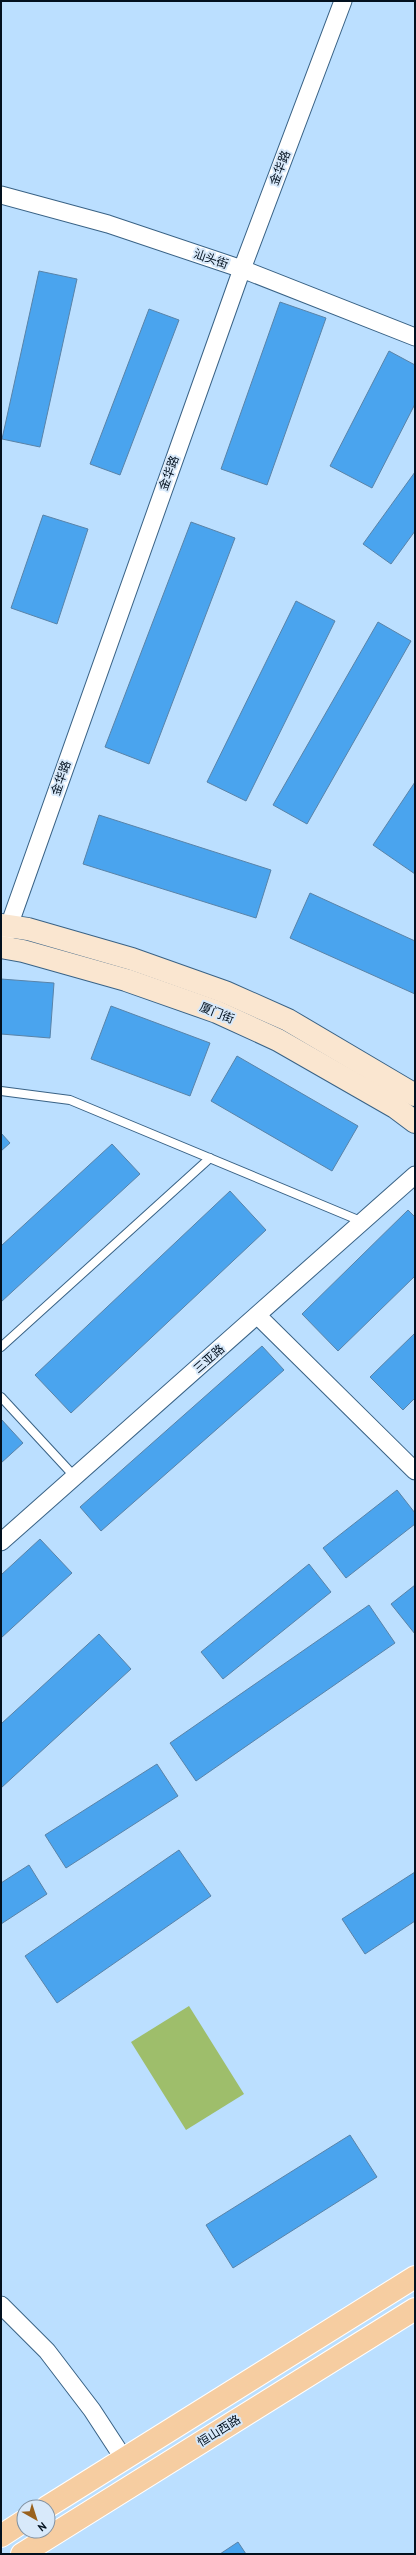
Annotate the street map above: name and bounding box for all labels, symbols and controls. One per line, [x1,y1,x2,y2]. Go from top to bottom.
street label: 金华路 [266,148,293,187]
street label: 汕头街 [192,246,231,271]
street label: 金华路 [155,453,182,492]
street label: 金华路 [48,758,73,797]
street label: 厦门街 [198,999,237,1026]
street label: 三亚路 [190,1341,227,1376]
street label: 恒山西路 [194,2411,243,2450]
north arrow [16,2499,56,2539]
text: N [35,2519,50,2534]

